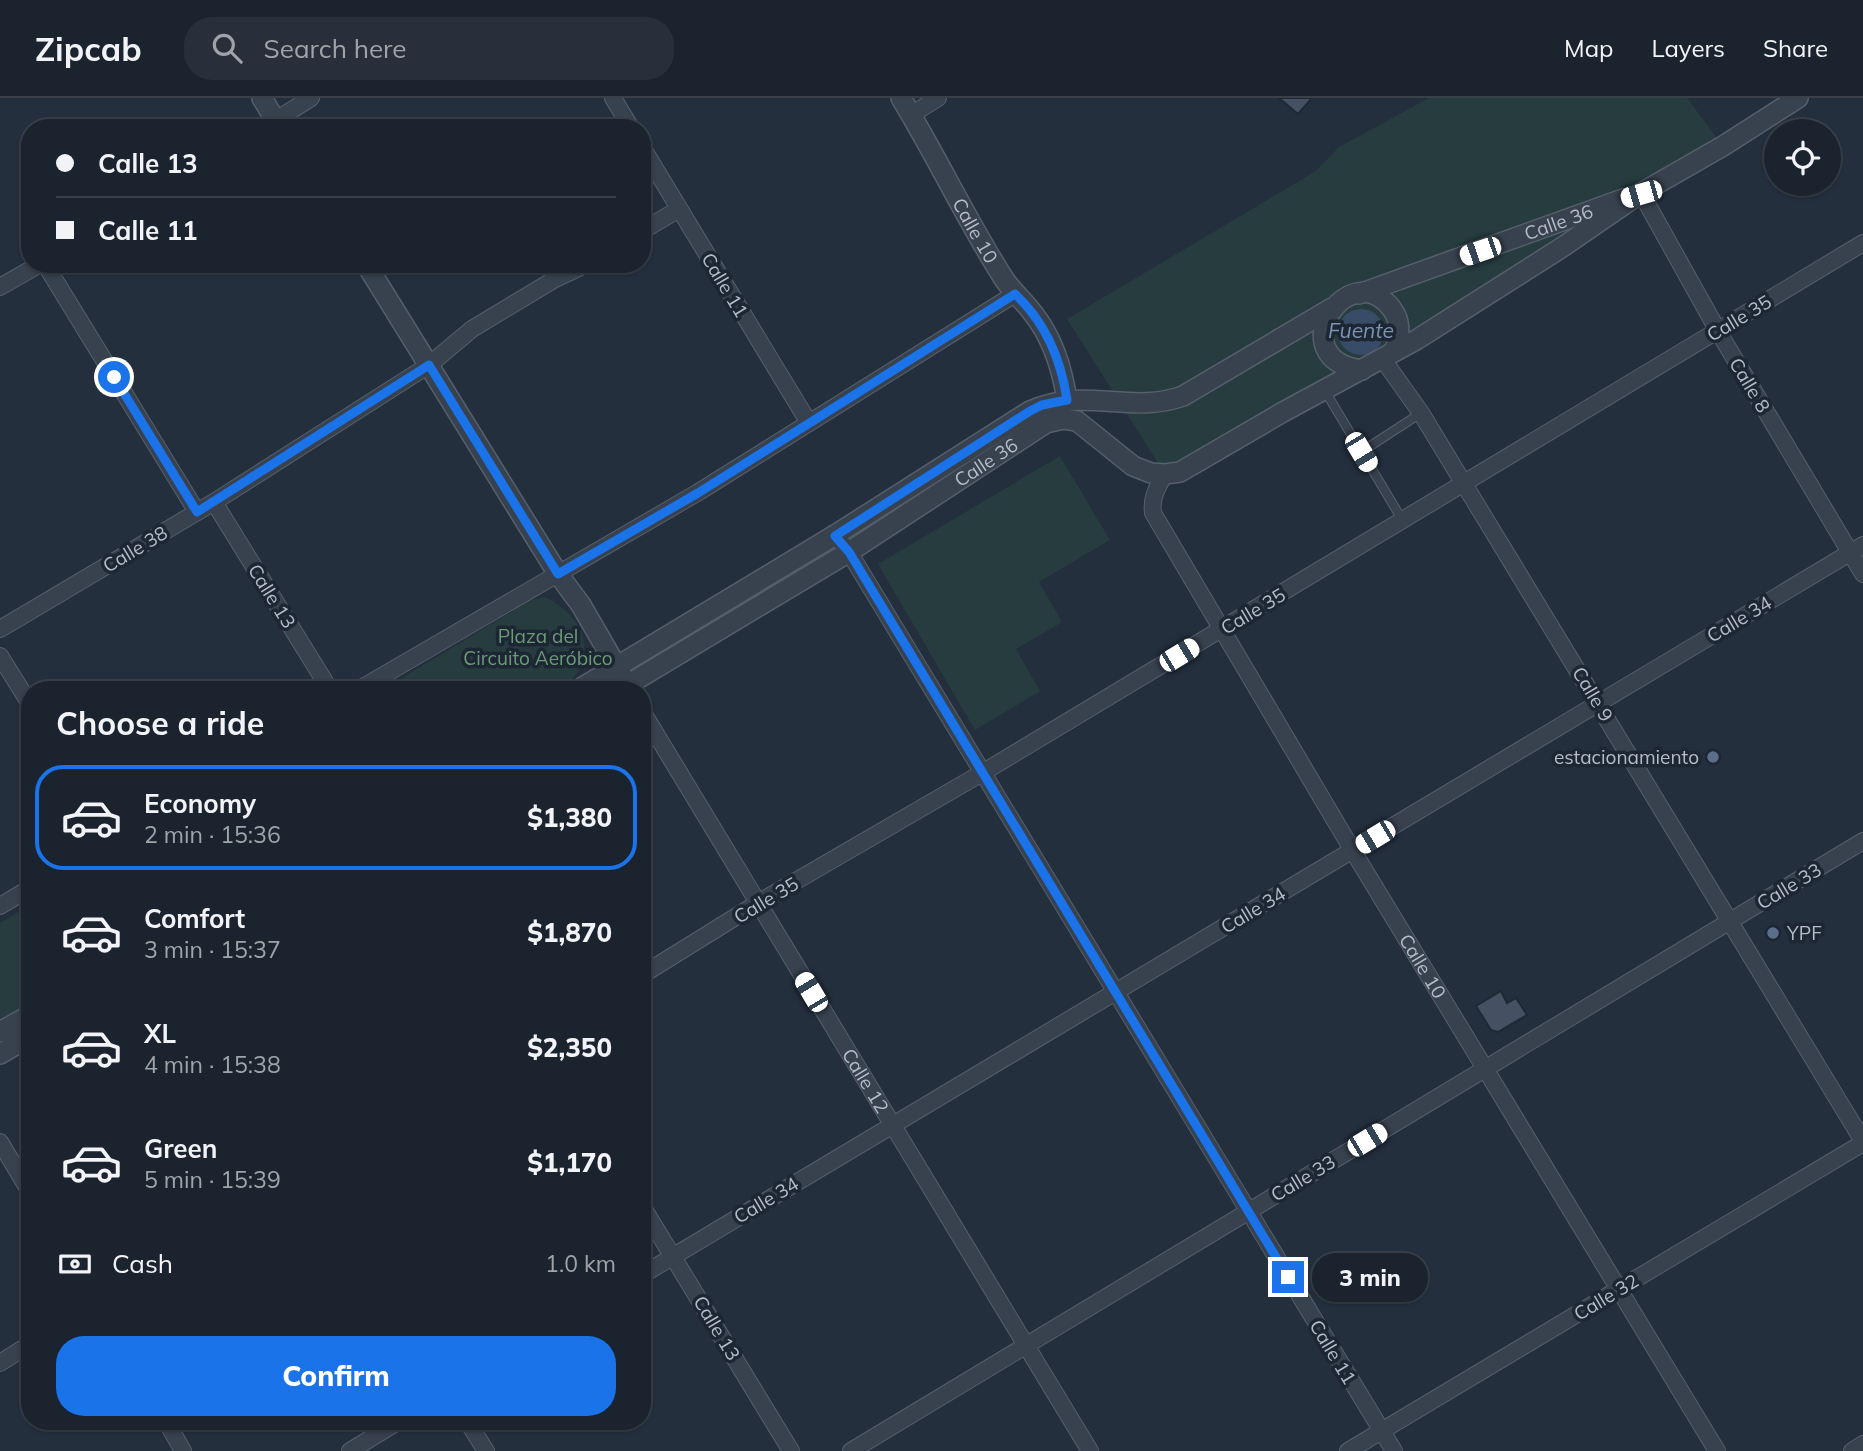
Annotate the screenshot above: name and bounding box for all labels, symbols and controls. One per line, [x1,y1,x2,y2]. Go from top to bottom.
search box [184,17,674,80]
text: Zipcab [35,28,142,69]
icon: search [208,29,246,67]
text: Search here [264,32,407,65]
text: Map [1564,33,1613,63]
text: Layers [1651,33,1725,63]
text: Share [1763,33,1828,63]
map controls [1764,119,1841,196]
button: locate [1764,119,1841,196]
text: Calle 13 [98,147,198,180]
car [1618,178,1665,210]
street label: Calle 10 [947,194,1003,268]
street label: Calle 36 [1521,199,1596,246]
text: Calle 11 [98,214,198,247]
car [1457,234,1504,268]
street label: Calle 11 [696,248,754,322]
street label: Calle 35 [1702,289,1776,347]
water label: Fuente [1328,317,1394,343]
street label: Calle 8 [1724,353,1776,417]
route start [98,361,130,393]
car [1342,429,1381,475]
street label: Calle 36 [950,433,1022,492]
street label: Calle 38 [98,520,172,578]
street label: Calle 13 [243,559,301,633]
street label: Calle 35 [1216,582,1290,640]
street label: Calle 34 [1702,590,1776,648]
park label: Plaza del Circuito Aeróbico [463,624,613,670]
car [1156,635,1203,675]
street label: Calle 9 [1567,662,1619,726]
text: Choose a ride [56,703,264,743]
place label: estacionamiento [1554,745,1699,769]
marker: estacionamiento [1705,749,1721,765]
icon: car [60,786,123,849]
text: Economy [144,787,256,820]
text: $1,380 [527,801,612,834]
car [1352,817,1399,857]
text: 2 min · 15:36 [144,820,281,849]
street label: Calle 33 [1752,857,1826,915]
street label: Calle 35 [729,871,803,929]
street label: Calle 34 [1216,881,1290,939]
icon: car [60,901,123,964]
text: Comfort [144,902,245,935]
text: $1,870 [527,916,612,949]
place label: YPF [1786,921,1822,945]
marker: YPF [1765,925,1781,941]
street label: Calle 10 [1394,929,1452,1003]
text: 3 min · 15:37 [144,935,281,964]
car [792,969,831,1015]
icon: car [60,1016,123,1079]
text: XL [144,1017,176,1050]
text: $2,350 [527,1031,612,1064]
street label: Calle 12 [837,1044,894,1117]
text: 4 min · 15:38 [144,1050,281,1079]
car [1344,1120,1391,1160]
icon: car [60,1131,123,1194]
text: Green [144,1132,217,1165]
text: $1,170 [527,1146,612,1179]
street label: Calle 33 [1266,1149,1340,1207]
text: 5 min · 15:39 [144,1165,281,1194]
street label: Calle 34 [729,1171,803,1229]
icon: cash [56,1245,94,1283]
text: Cash [112,1247,173,1280]
text: 1.0 km [545,1249,616,1278]
callout: 3 min [1312,1252,1428,1302]
route end [1272,1261,1304,1293]
text: 3 min [1339,1263,1401,1292]
street label: Calle 32 [1569,1268,1643,1326]
street label: Calle 13 [688,1291,746,1365]
street label: Calle 11 [1304,1315,1362,1389]
button: Confirm [56,1336,616,1416]

